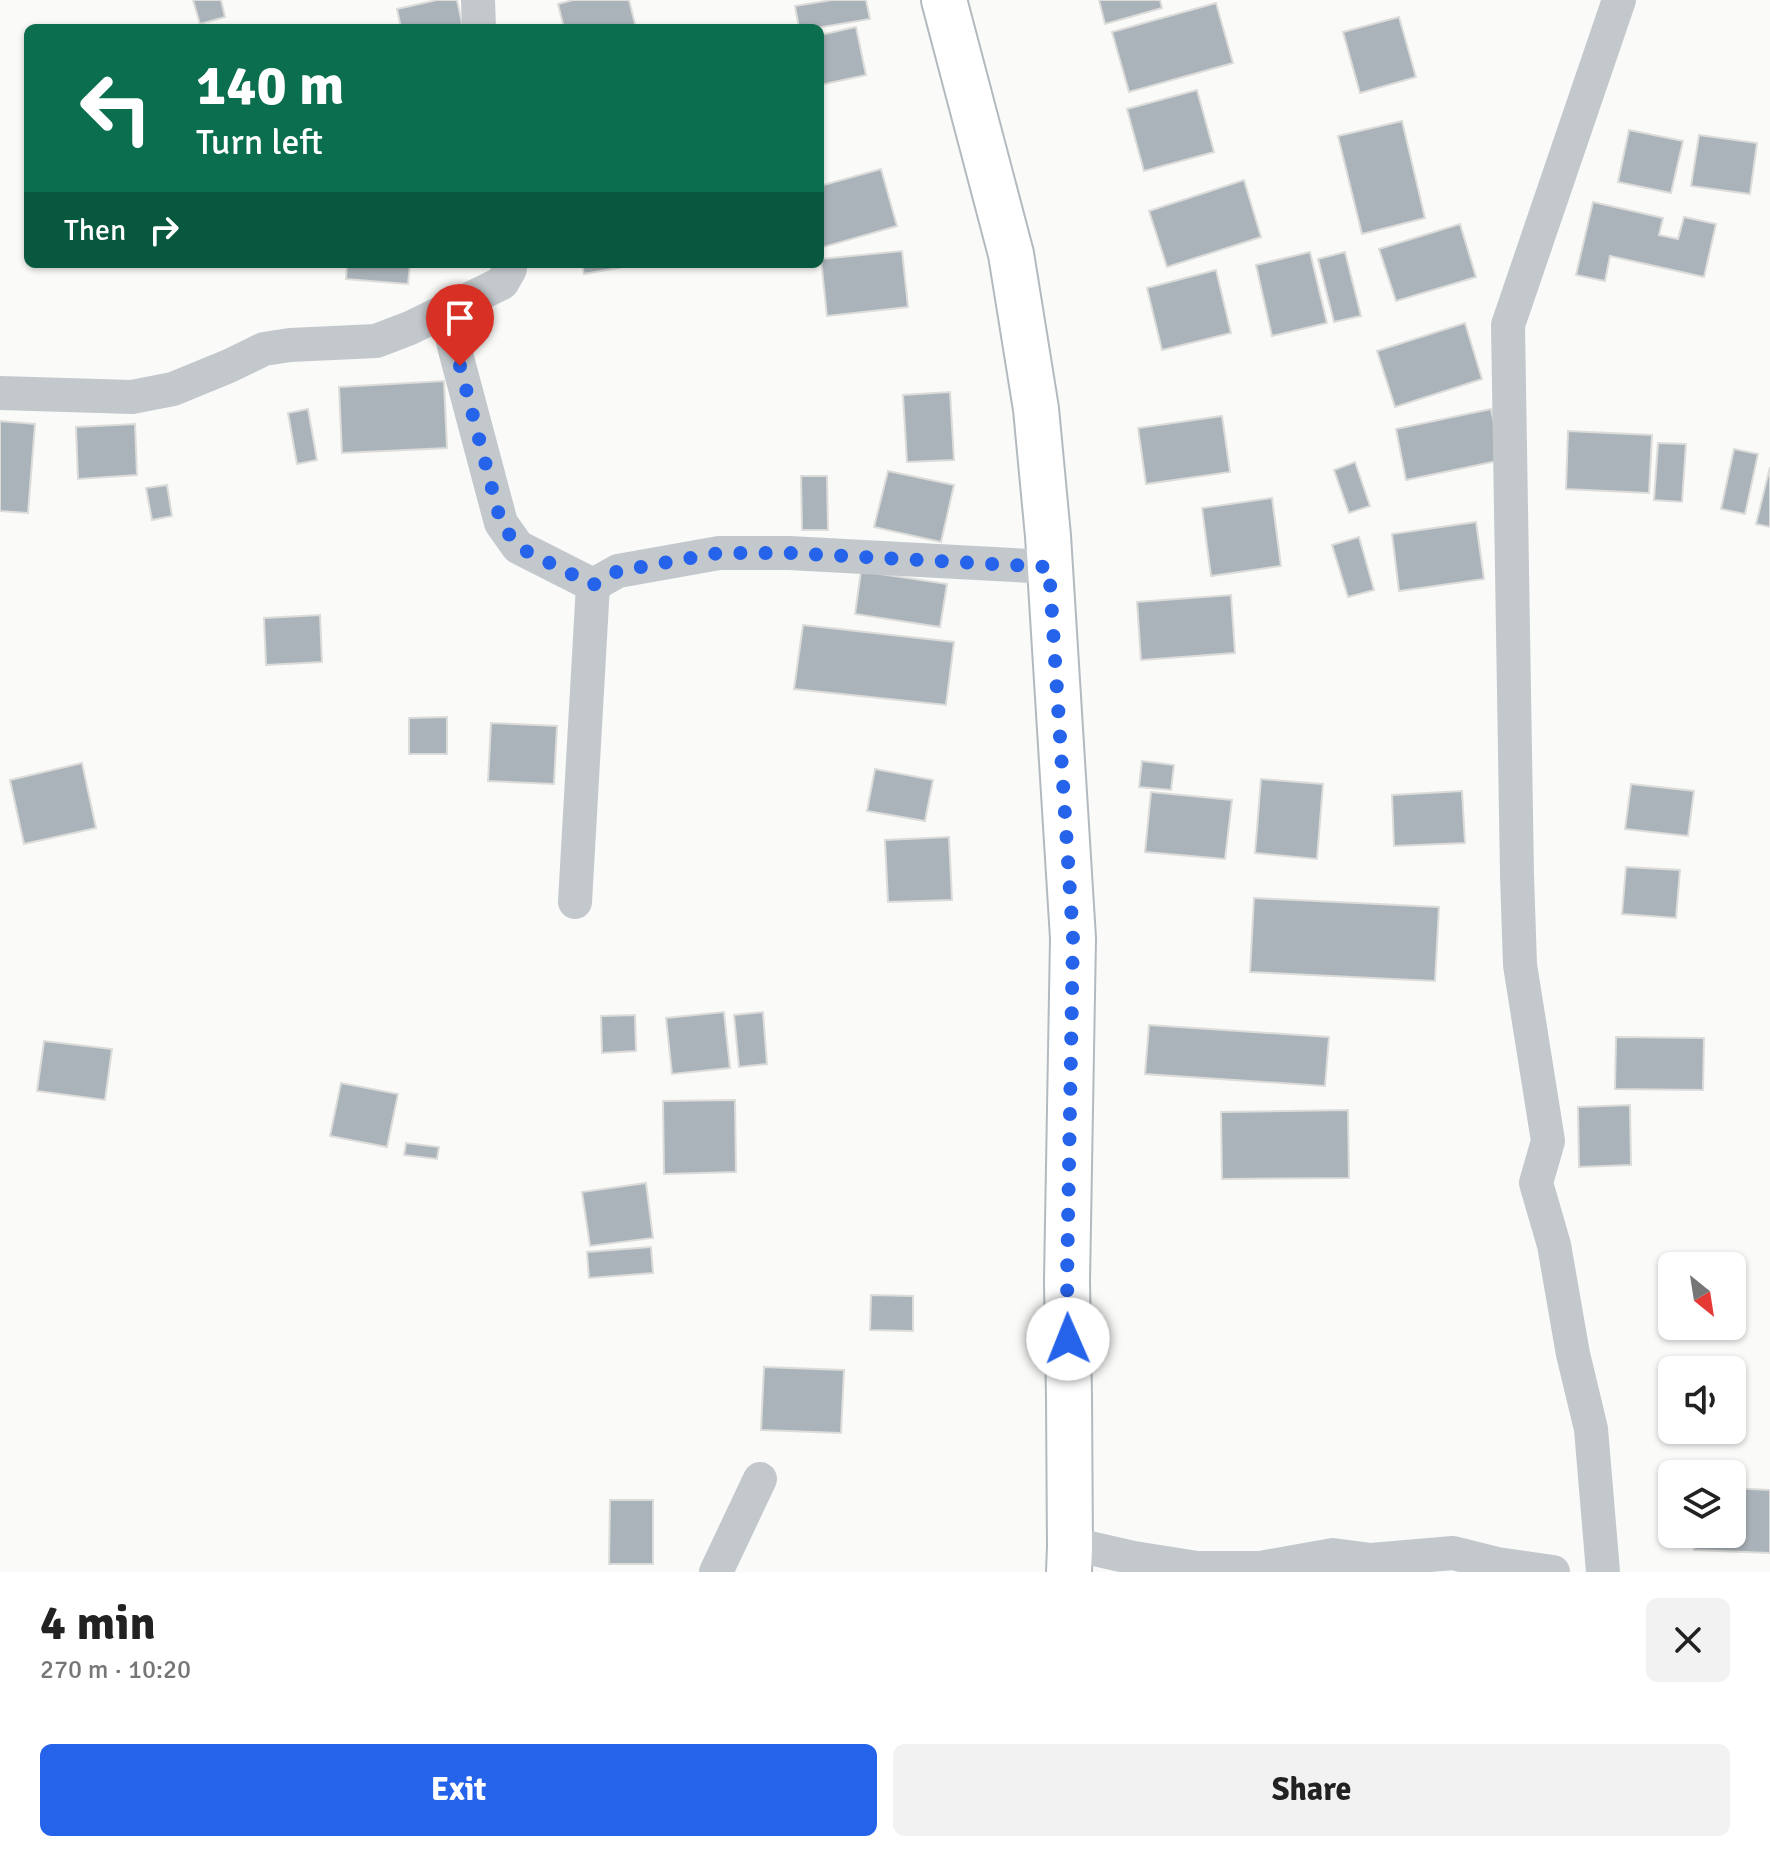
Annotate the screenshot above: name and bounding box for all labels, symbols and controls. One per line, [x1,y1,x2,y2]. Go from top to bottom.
text: 140 m [196,51,344,120]
icon: left [64,56,168,160]
text: Turn left [196,120,323,165]
icon: right [142,208,186,252]
text: Then [64,212,126,249]
pin [426,284,494,366]
icon: arrive [438,296,482,340]
north arrow [1658,1252,1746,1340]
map controls [1658,1252,1746,1548]
position arrow [1026,1297,1110,1381]
button: sound [1658,1356,1746,1444]
button: layers [1658,1460,1746,1548]
text: 4 min [40,1594,156,1653]
button: close [1646,1598,1730,1682]
text: 270 m · 10:20 [40,1654,191,1686]
button: Exit [40,1744,877,1836]
button: Share [893,1744,1730,1836]

